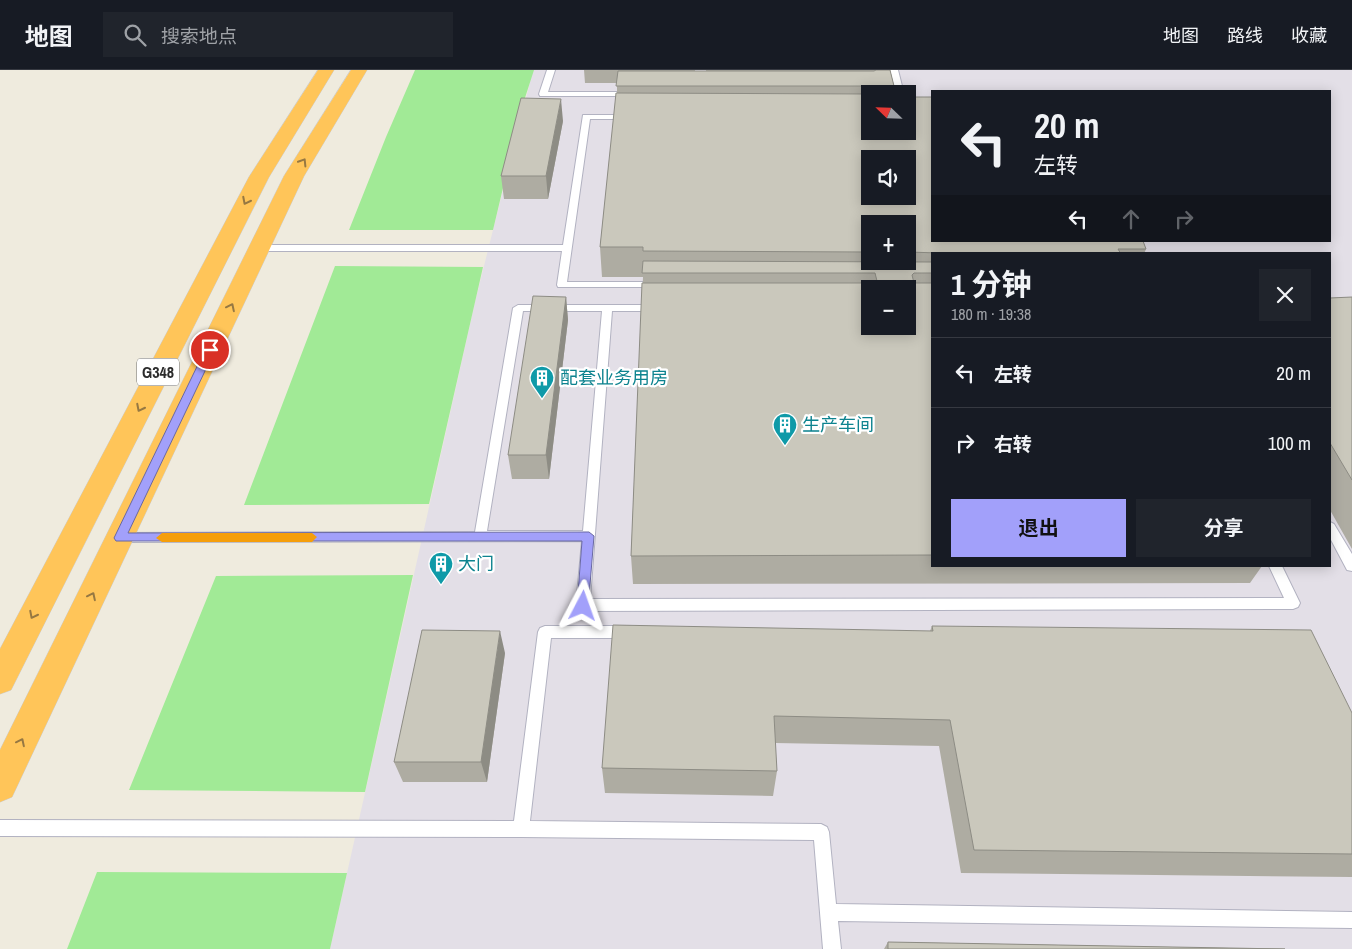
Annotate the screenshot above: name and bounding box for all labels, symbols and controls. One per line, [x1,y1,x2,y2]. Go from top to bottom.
search box [103,12,453,57]
text: 地图 [25,20,73,52]
icon: search [121,21,149,49]
text: 搜索地点 [161,23,237,49]
text: 地图 [1163,23,1199,48]
text: 路线 [1227,23,1263,48]
text: 收藏 [1291,23,1327,48]
north arrow [861,85,916,140]
map controls [861,85,916,335]
text: 20 m [1034,102,1099,149]
icon: left [951,110,1016,175]
button: sound [861,150,916,205]
text: 左转 [1034,150,1078,180]
one-way arrow [297,158,306,167]
one-way arrow [242,196,252,205]
icon: left [1064,205,1092,233]
icon: ahead [1117,205,1145,233]
icon: right [1170,205,1198,233]
button: + [861,215,916,270]
text: 1 分钟 [951,264,1032,304]
button: close [1259,269,1311,321]
button: − [861,280,916,335]
one-way arrow [225,303,235,312]
text: 180 m · 19:38 [951,303,1031,325]
pin [189,329,231,371]
icon: arrive [196,336,224,364]
road number: G348 [137,358,179,386]
icon: left [951,359,979,387]
text: 20 m [1276,360,1311,386]
text: 左转 [994,361,1032,387]
building icon: 配套业务用房 [529,365,555,399]
place label: 配套业务用房 [560,365,668,390]
one-way arrow [136,403,146,412]
building icon: 生产车间 [772,412,798,446]
place label: 生产车间 [802,412,874,437]
icon: right [951,429,979,457]
text: 100 m [1268,430,1311,456]
text: 右转 [994,431,1032,457]
button: 退出 [951,499,1126,557]
button: 分享 [1136,499,1311,557]
building icon: 大门 [428,551,454,585]
place label: 大门 [458,551,494,576]
position arrow [556,579,608,631]
one-way arrow [86,592,96,601]
one-way arrow [29,610,39,619]
one-way arrow [15,738,25,747]

